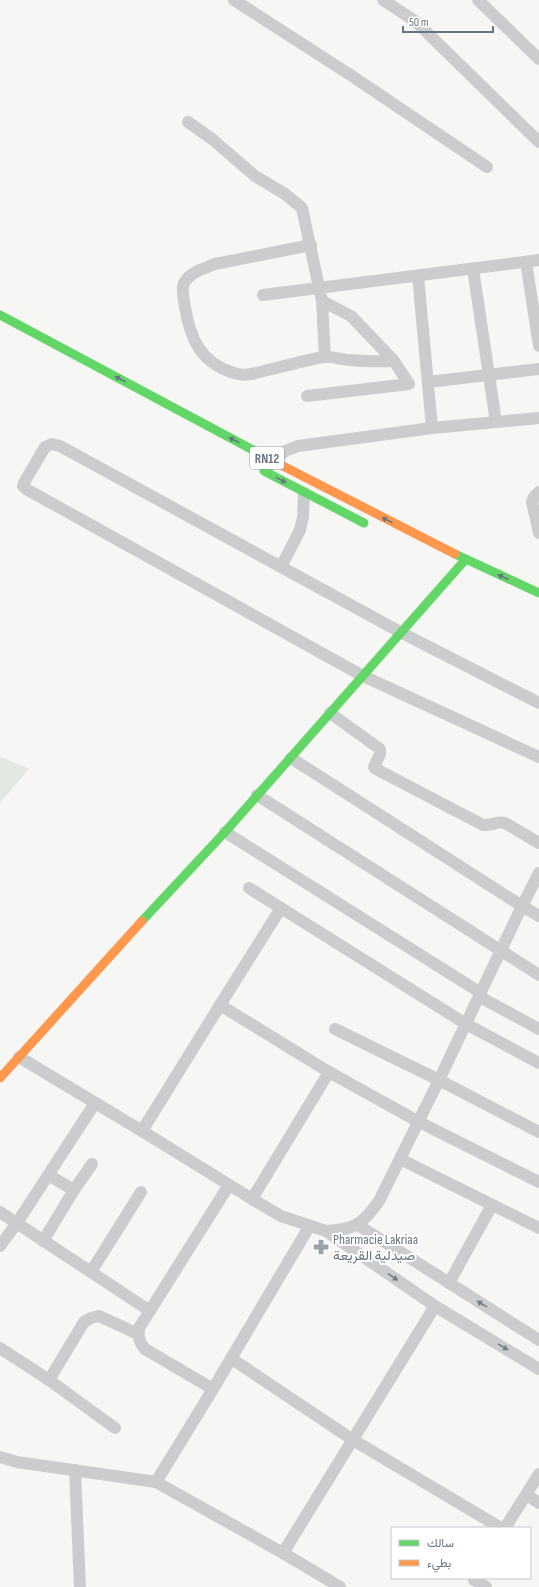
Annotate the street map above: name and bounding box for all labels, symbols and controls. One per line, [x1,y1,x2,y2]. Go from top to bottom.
scale bar [403,8,493,34]
text: 50 m [409,15,429,30]
one-way arrow [114,375,125,382]
one-way arrow [228,437,240,444]
road number: RN12 [250,447,284,469]
one-way arrow [275,477,287,483]
one-way arrow [381,516,392,523]
one-way arrow [498,574,509,580]
place label: Pharmacie Lakriaa صيدلية القريعة [333,1231,418,1264]
pharmacy icon: Pharmacie Lakriaa صيدلية القريعة [312,1238,330,1256]
one-way arrow [388,1273,398,1281]
one-way arrow [477,1300,488,1308]
one-way arrow [497,1343,509,1350]
legend [391,1527,531,1579]
text: سالك [427,1536,454,1551]
text: بطيء [427,1556,451,1573]

